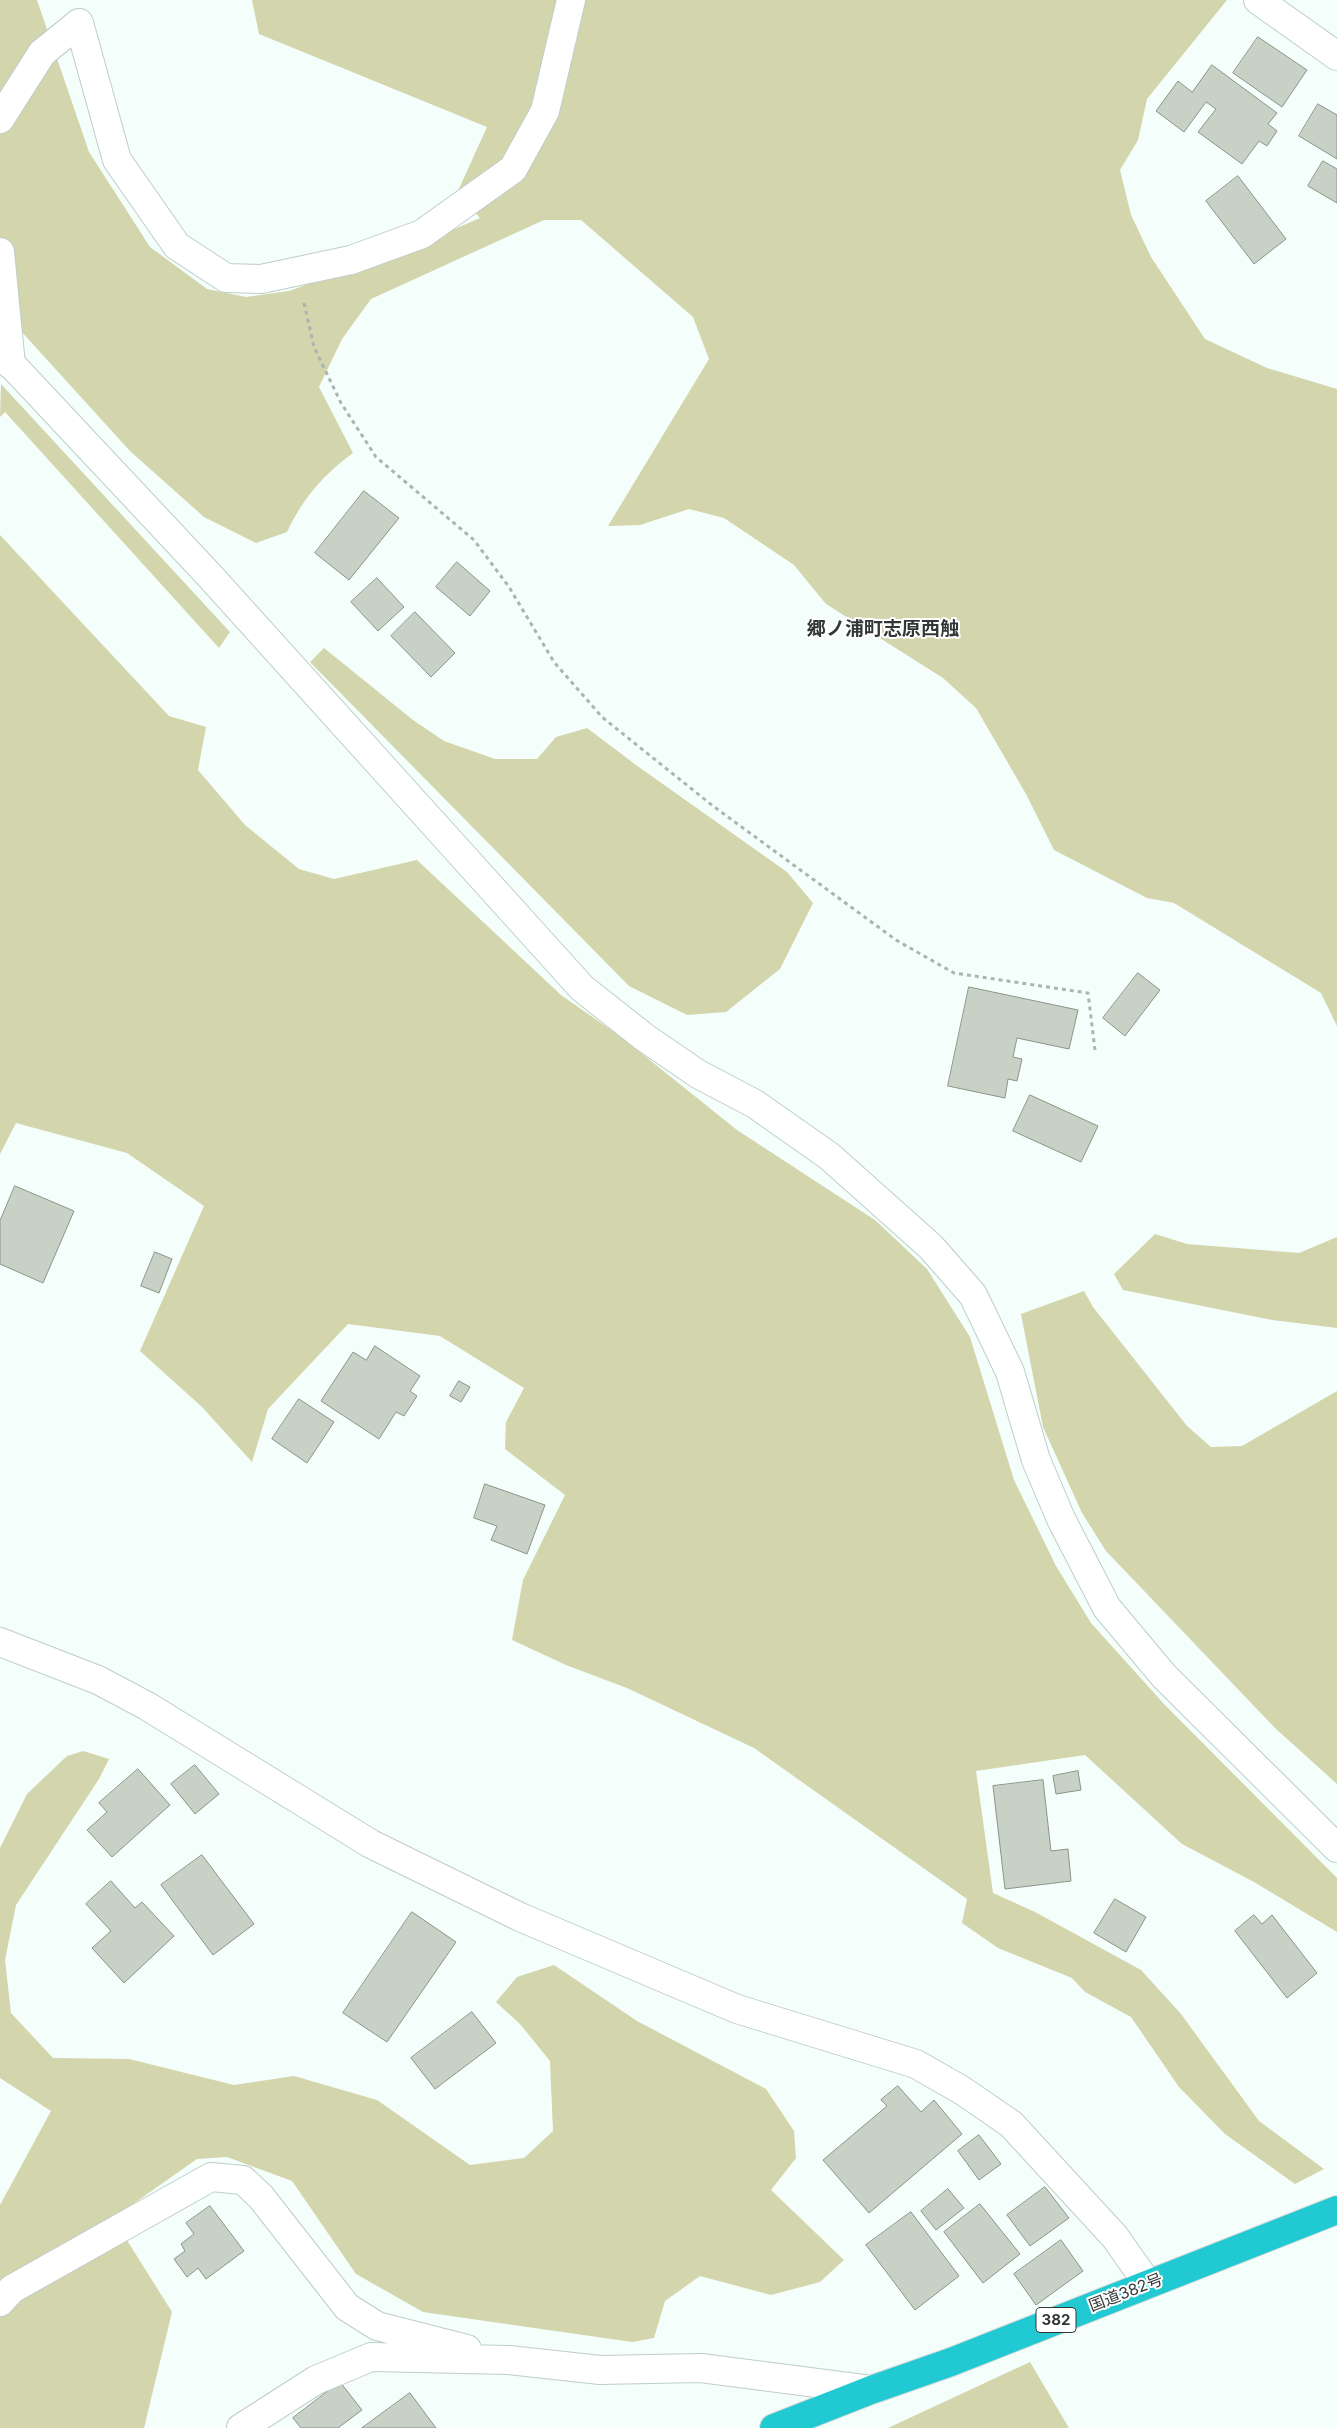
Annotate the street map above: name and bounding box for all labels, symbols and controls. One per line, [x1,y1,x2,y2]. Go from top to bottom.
district label: 郷ノ浦町志原西触 [807,618,959,640]
street label: 国道382号 [1086,2270,1166,2316]
road number: 382 [1036,2308,1076,2332]

